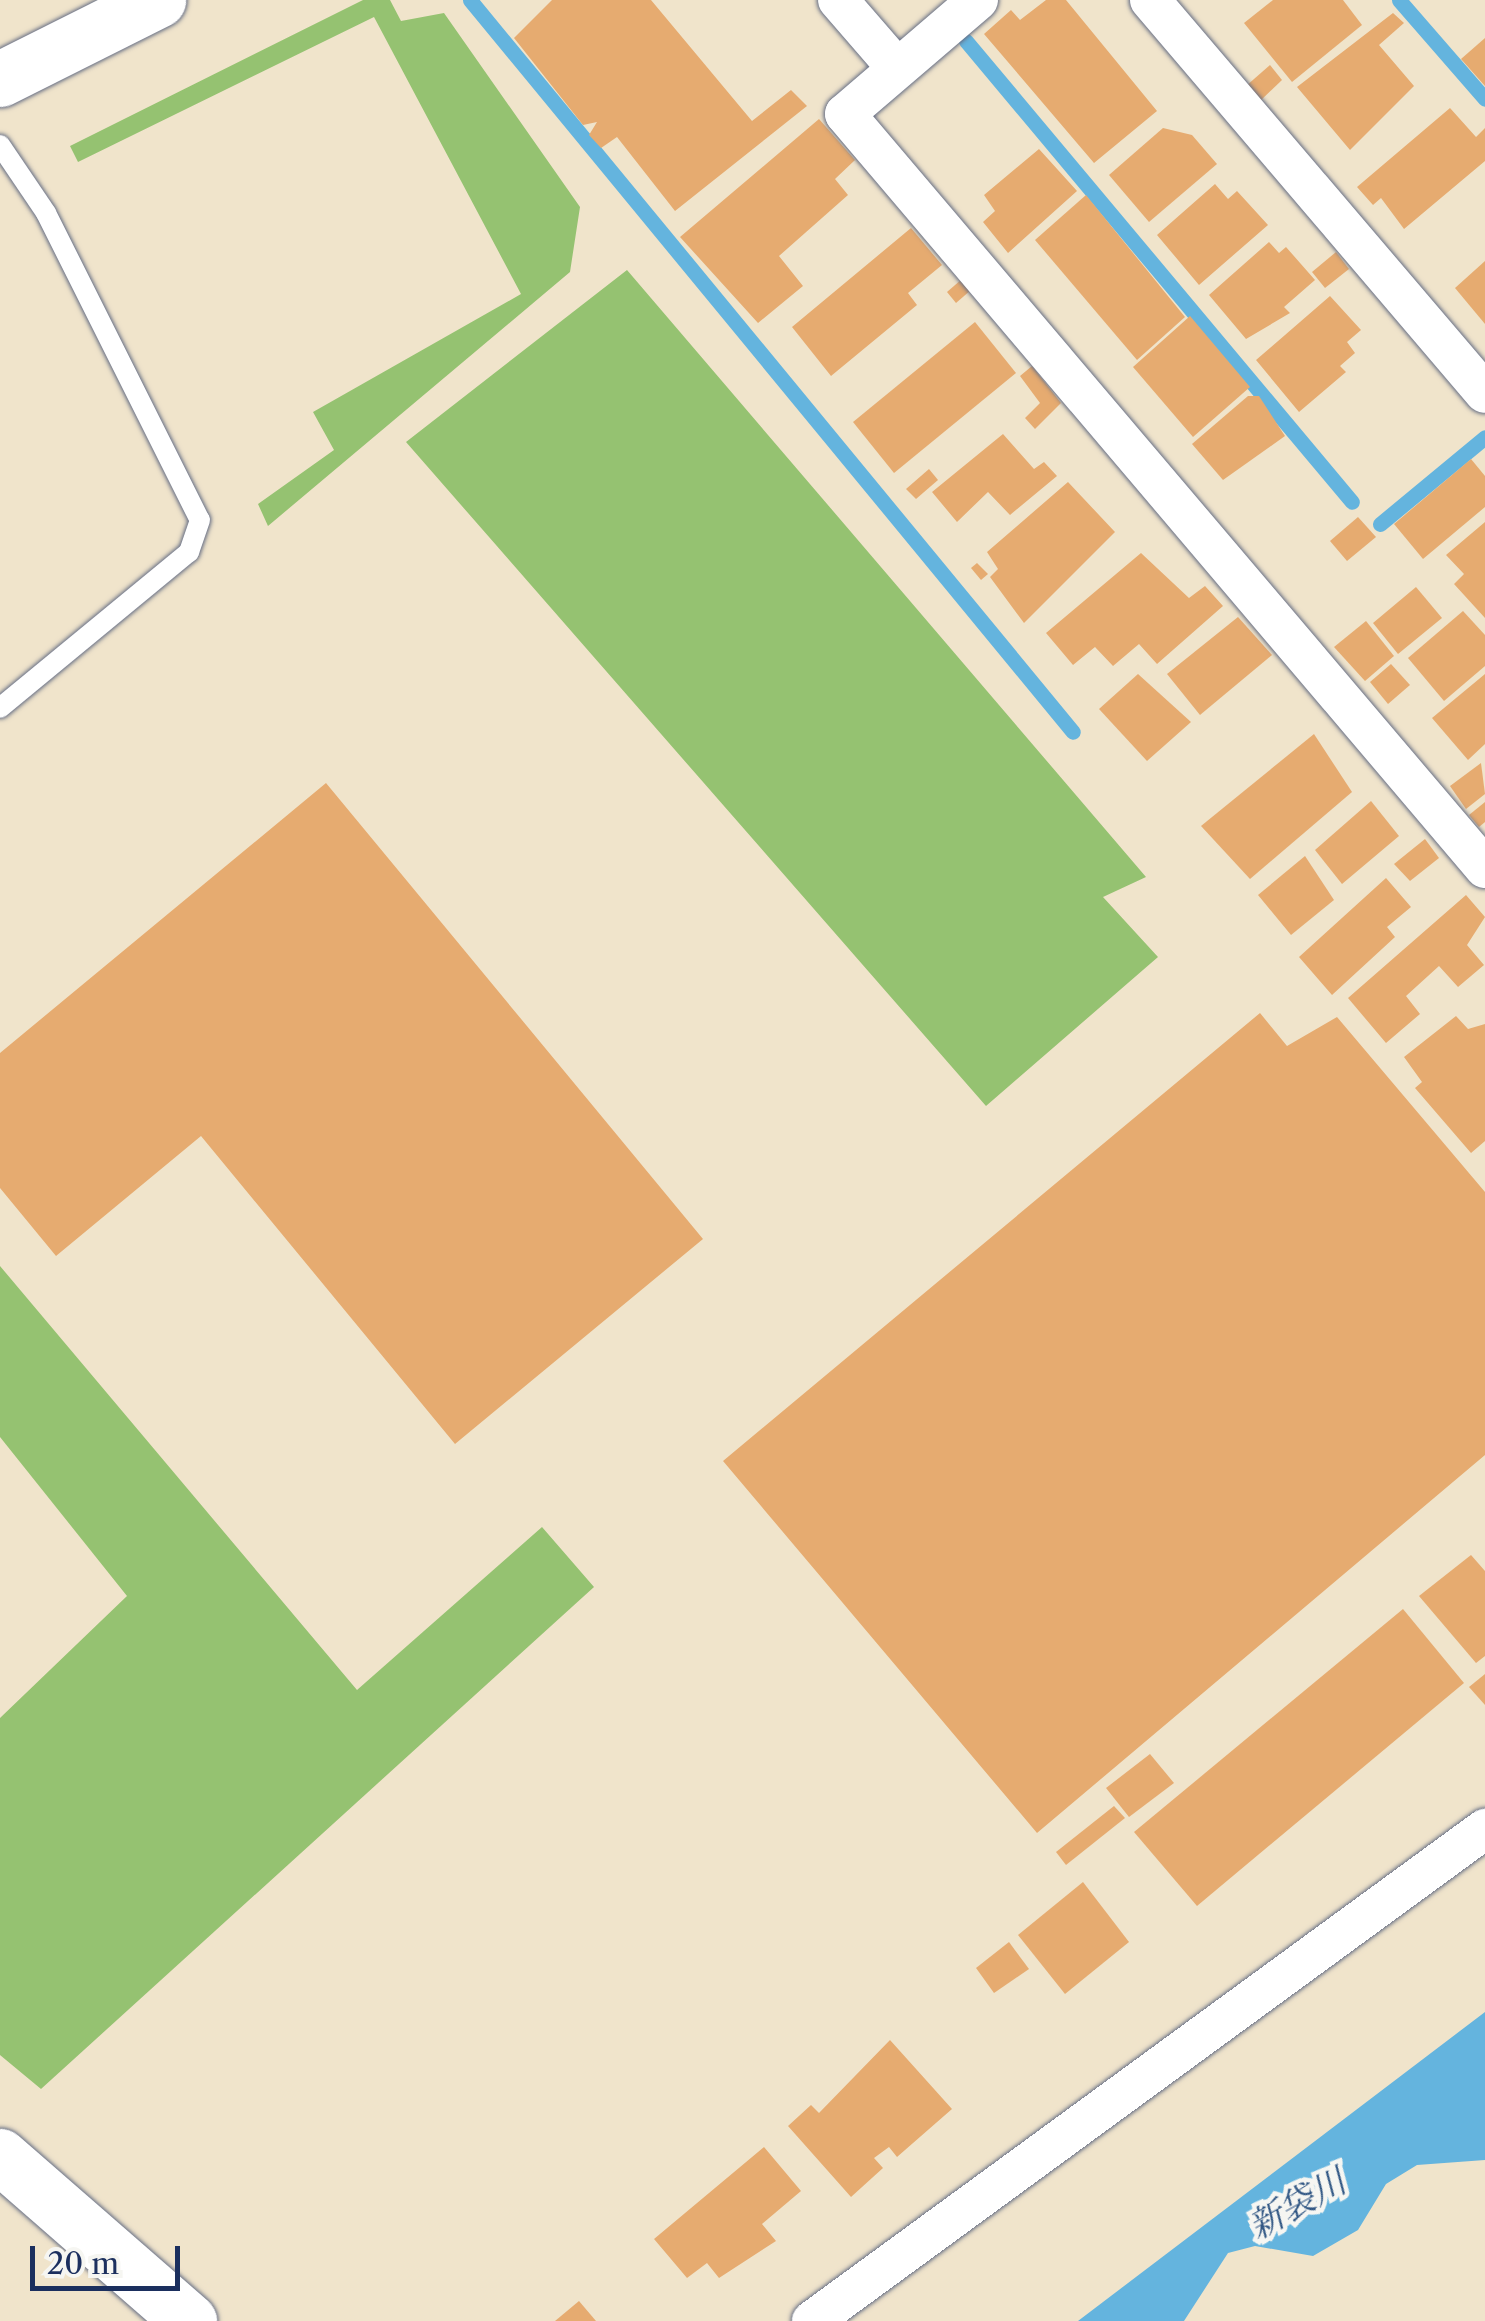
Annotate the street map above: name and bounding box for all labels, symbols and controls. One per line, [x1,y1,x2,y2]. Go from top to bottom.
water label: 新袋川 [1241,2160,1353,2248]
scale bar [35,2226,185,2288]
text: 20 m [47,2245,119,2282]

